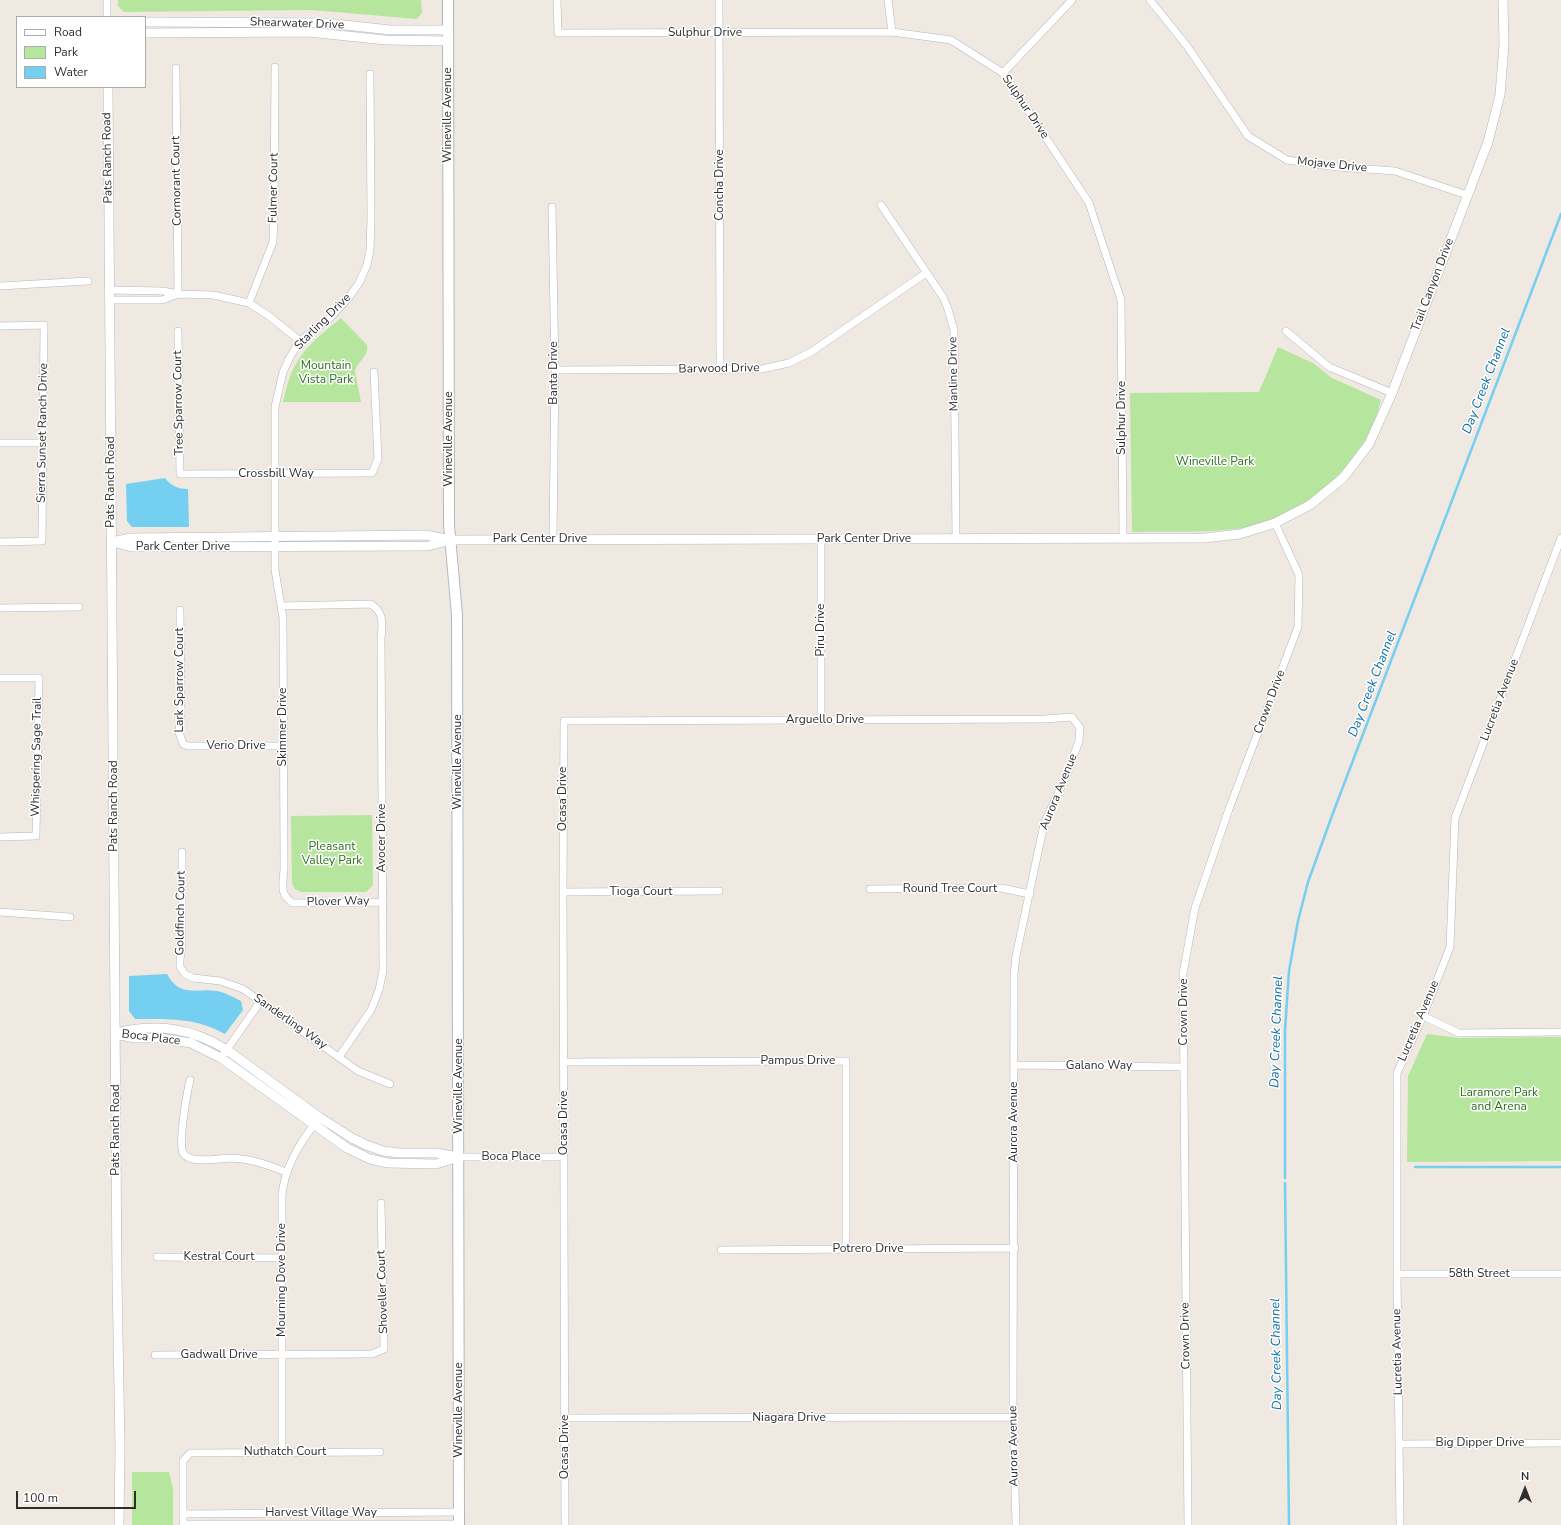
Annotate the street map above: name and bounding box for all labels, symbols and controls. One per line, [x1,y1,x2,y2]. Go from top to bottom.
street label: Shearwater Drive [250,15,344,33]
legend [16,16,146,88]
text: Road [54,24,82,40]
street label: Sulphur Drive [668,26,742,40]
text: Park [54,44,78,60]
text: Water [54,64,88,80]
street label: Wineville Avenue [441,67,455,163]
street label: Sulphur Drive [998,72,1052,142]
street label: Pats Ranch Road [100,112,116,204]
street label: Cormorant Court [169,136,185,226]
street label: Concha Drive [713,149,727,221]
street label: Fulmer Court [266,153,282,223]
street label: Mojave Drive [1296,154,1368,176]
street label: Trail Canyon Drive [1409,236,1457,334]
street label: Starling Drive [292,291,354,353]
water label: Day Creek Channel [1460,326,1514,436]
street label: Manline Drive [946,337,962,411]
street label: Banta Drive [547,341,561,405]
street label: Tree Sparrow Court [171,350,187,456]
park label: Mountain Vista Park [299,359,353,387]
street label: Barwood Drive [678,361,760,377]
street label: Sierra Sunset Ranch Drive [35,363,51,503]
street label: Sulphur Drive [1115,381,1129,455]
street label: Wineville Avenue [442,391,456,487]
street label: Pats Ranch Road [104,436,118,528]
park label: Wineville Park [1176,455,1254,469]
street label: Crossbill Way [238,467,314,481]
street label: Park Center Drive [493,532,587,546]
street label: Park Center Drive [817,532,911,546]
street label: Park Center Drive [136,540,230,554]
street label: Piru Drive [814,604,828,656]
street label: Lark Sparrow Court [173,627,187,733]
water label: Day Creek Channel [1346,629,1400,739]
street label: Lucretia Avenue [1478,657,1522,743]
street label: Crown Drive [1251,668,1289,736]
street label: Skimmer Drive [276,688,290,766]
street label: Whispering Sage Trail [29,697,45,817]
street label: Arguello Drive [786,713,864,727]
street label: Wineville Avenue [451,714,465,810]
street label: Verio Drive [206,739,266,753]
street label: Aurora Avenue [1037,752,1081,832]
street label: Pats Ranch Road [107,760,121,852]
street label: Ocasa Drive [556,767,570,831]
street label: Avocer Drive [375,804,389,872]
park label: Pleasant Valley Park [302,840,362,868]
street label: Goldfinch Court [173,871,189,955]
street label: Round Tree Court [903,882,997,896]
street label: Tioga Court [609,885,673,899]
street label: Plover Way [307,894,369,910]
water label: Day Creek Channel [1267,976,1287,1088]
street label: Crown Drive [1177,978,1191,1046]
street label: Lucretia Avenue [1395,978,1443,1064]
street label: Sanderling Way [250,991,330,1053]
street label: Boca Place [121,1027,181,1049]
street label: Wineville Avenue [452,1038,466,1134]
street label: Pampus Drive [761,1054,835,1068]
street label: Galano Way [1066,1059,1132,1073]
street label: Aurora Avenue [1007,1082,1021,1162]
street label: Pats Ranch Road [109,1084,123,1176]
park label: Laramore Park and Arena [1460,1086,1538,1114]
street label: Ocasa Drive [557,1091,571,1155]
street label: Boca Place [481,1150,541,1164]
street label: Mourning Dove Drive [275,1223,289,1337]
street label: Potrero Drive [832,1242,904,1256]
street label: Kestral Court [184,1250,254,1264]
street label: Shoveller Court [374,1250,392,1334]
street label: 58th Street [1448,1267,1510,1281]
water label: Day Creek Channel [1268,1298,1286,1410]
street label: Crown Drive [1178,1302,1194,1370]
street label: Lucretia Avenue [1390,1309,1406,1395]
street label: Gadwall Drive [180,1348,258,1362]
street label: Wineville Avenue [452,1362,466,1458]
street label: Aurora Avenue [1006,1405,1022,1487]
street label: Niagara Drive [752,1411,826,1425]
street label: Ocasa Drive [558,1415,572,1479]
street label: Big Dipper Drive [1436,1436,1524,1450]
street label: Nuthatch Court [244,1445,326,1459]
north arrow [1505,1469,1545,1509]
text: N [1521,1469,1529,1484]
scale bar [18,1483,138,1509]
text: 100 m [23,1490,58,1506]
street label: Harvest Village Way [265,1506,377,1520]

